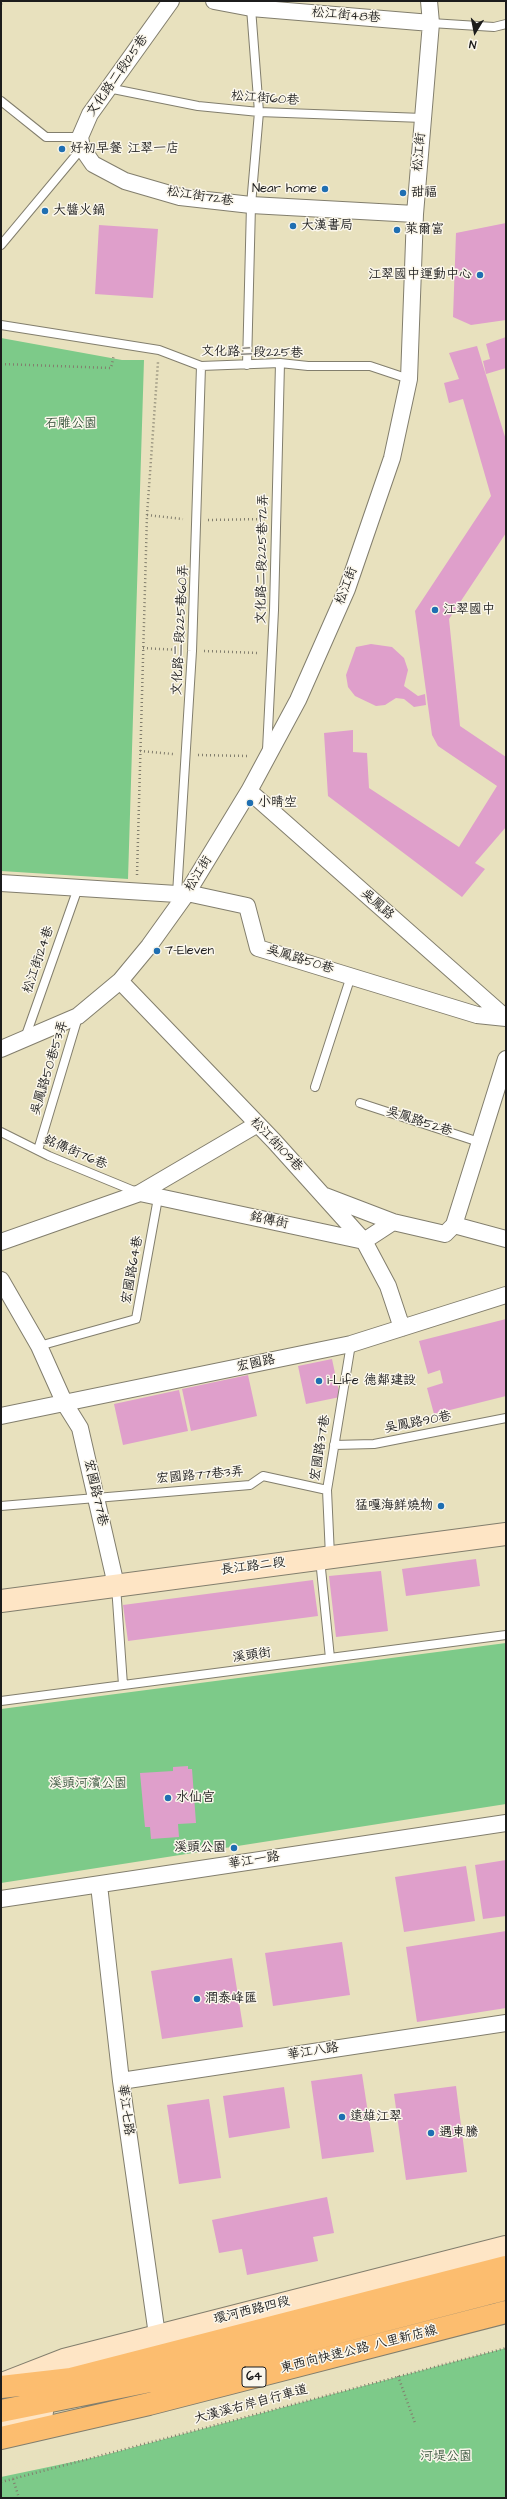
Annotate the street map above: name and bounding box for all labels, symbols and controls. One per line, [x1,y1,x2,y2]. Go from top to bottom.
street label: 松江街48巷 [311,5,381,27]
north arrow [455,12,495,52]
street label: 文化路二段125巷 [84,32,152,120]
text: N [468,36,478,52]
street label: 松江街60巷 [230,89,300,109]
street label: 松江街 [411,132,429,172]
place label: 好初早餐 江翠一店 [70,141,179,157]
marker: 好初早餐 江翠一店 [57,144,67,154]
place label: Near home [252,181,317,197]
street label: 松江街72巷 [165,184,235,210]
marker: Near home [320,184,330,194]
place label: 甜福 [411,185,437,201]
marker: 甜福 [398,188,408,198]
place label: 大醬火鍋 [53,203,105,219]
marker: 大醬火鍋 [40,206,50,216]
place label: 大漢書局 [301,218,353,234]
marker: 大漢書局 [288,221,298,231]
place label: 萊爾富 [405,222,444,238]
marker: 萊爾富 [392,225,402,235]
place label: 江翠國中運動中心 [368,267,472,283]
marker: 江翠國中運動中心 [475,270,485,280]
street label: 文化路二段225巷 [201,344,303,362]
park label: 石雕公園 [45,416,97,432]
street label: 文化路二段225巷72弄 [254,494,272,624]
street label: 文化路二段225巷60弄 [170,564,192,696]
street label: 松江街 [333,565,361,607]
place label: 江翠國中 [443,602,495,618]
marker: 江翠國中 [430,605,440,615]
place label: 小晴空 [258,795,297,811]
marker: 小晴空 [245,798,255,808]
street label: 松江街 [182,853,216,895]
street label: 吳鳳路 [357,886,397,924]
street label: 松江街124巷 [20,924,58,996]
street label: 吳鳳路50巷 [265,942,335,978]
place label: 7-Eleven [165,943,214,959]
marker: 7-Eleven [152,946,162,956]
street label: 吳鳳路50巷53弄 [28,1019,72,1117]
street label: 吳鳳路52巷 [384,1104,454,1140]
street label: 松江街109巷 [246,1115,306,1175]
street label: 銘傳街76巷 [41,1133,109,1173]
street label: 銘傳街 [248,1209,290,1233]
street label: 宏國路64巷 [119,1235,147,1305]
street label: 宏國路 [235,1352,277,1376]
place label: i-Life 德鄰建設 [327,1373,416,1389]
marker: i-Life 德鄰建設 [314,1376,324,1386]
street label: 吳鳳路90巷 [383,1409,453,1437]
street label: 宏國路37巷 [308,1414,334,1482]
street label: 宏國路77巷 [80,1458,110,1528]
street label: 宏國路77巷3弄 [156,1464,244,1488]
place label: 猛嘎海鮮燒物 [355,1498,433,1514]
marker: 猛嘎海鮮燒物 [436,1501,446,1511]
street label: 長江路二段 [220,1555,286,1579]
street label: 溪頭街 [232,1646,272,1666]
park label: 溪頭河濱公園 [49,1776,127,1792]
place label: 水仙宮 [176,1790,215,1806]
marker: 水仙宮 [163,1793,173,1803]
place label: 溪頭公園 [174,1840,226,1856]
marker: 溪頭公園 [229,1843,239,1853]
street label: 華江一路 [227,1849,281,1873]
place label: 潤泰峰匯 [205,1991,257,2007]
marker: 潤泰峰匯 [192,1994,202,2004]
street label: 華江八路 [286,2040,340,2064]
street label: 華江七路 [114,2083,136,2137]
place label: 遠雄江翠 [350,2109,402,2125]
marker: 遠雄江翠 [337,2112,347,2122]
place label: 遇東騰 [439,2125,478,2141]
marker: 遇東騰 [426,2128,436,2138]
street label: 環河西路四段 [212,2294,292,2328]
street label: 東西向快速公路 八里新店線 [279,2323,439,2377]
road number: 64 [242,2367,266,2387]
street label: 大漢溪右岸自行車道 [192,2382,310,2428]
park label: 河堤公園 [420,2449,472,2465]

